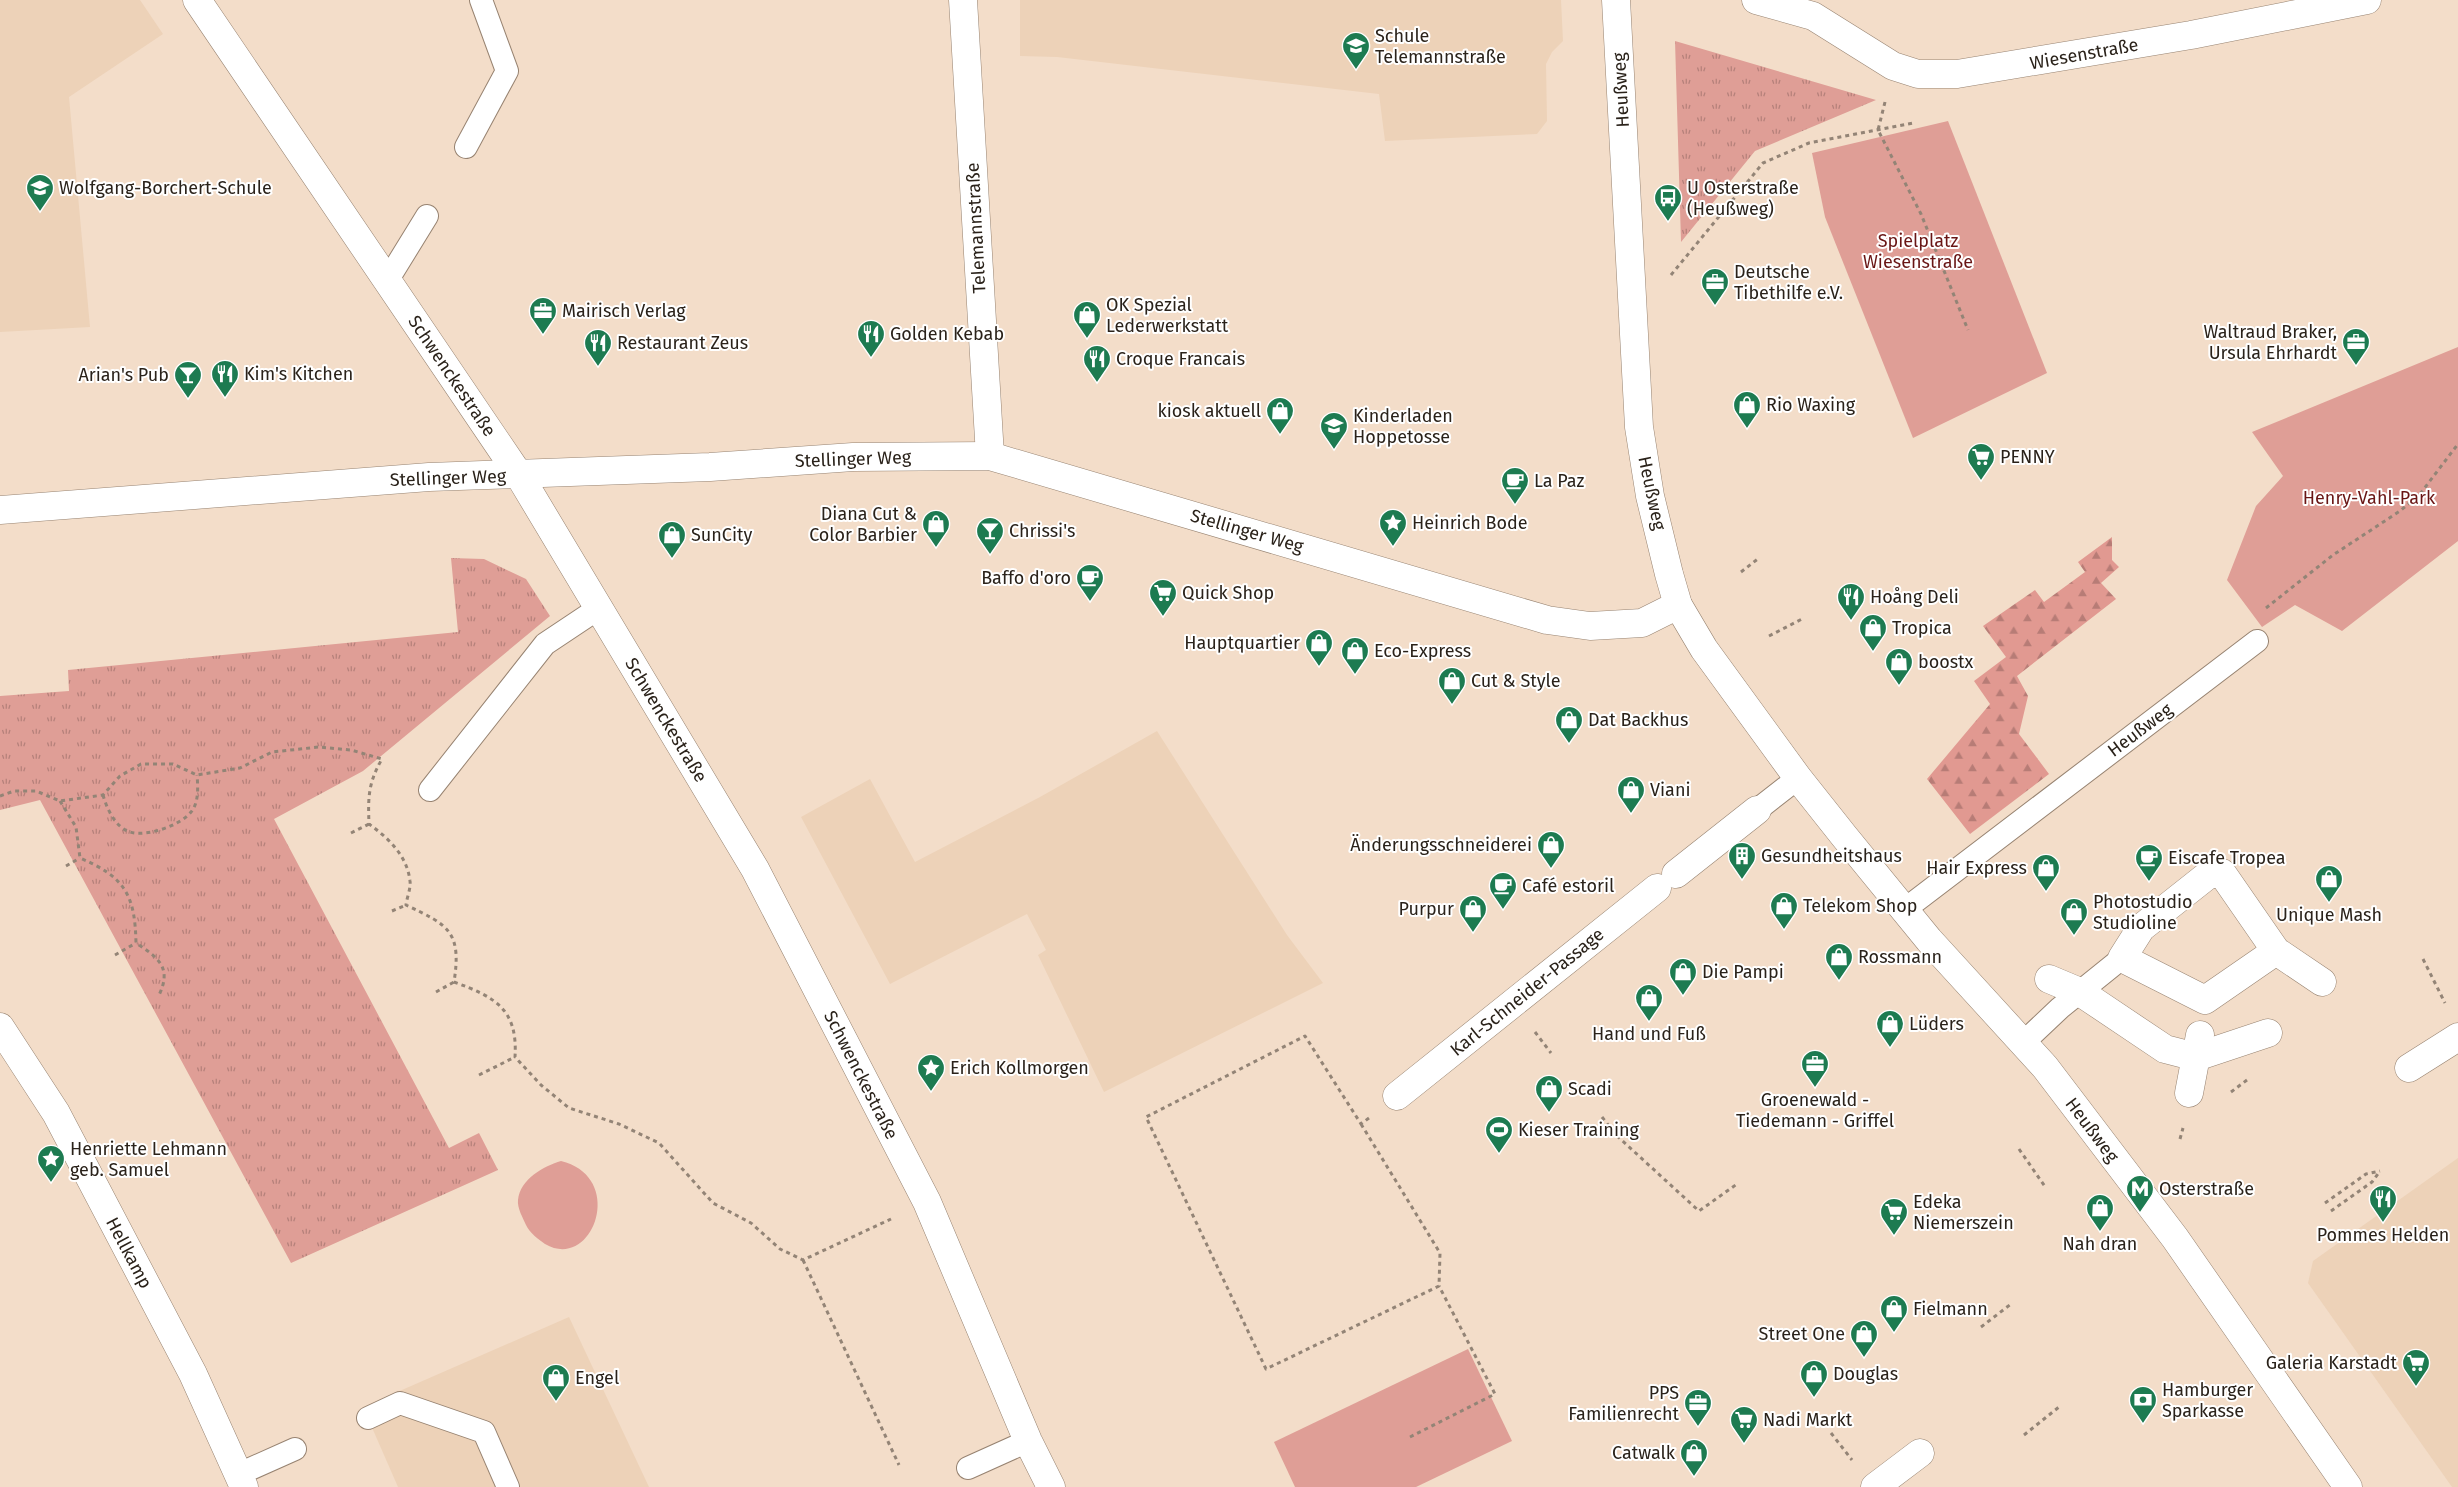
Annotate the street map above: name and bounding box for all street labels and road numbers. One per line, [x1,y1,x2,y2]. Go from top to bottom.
street label: Wiesenstraße [2028,34,2140,74]
street label: Heußweg [1608,51,1634,128]
street label: Telemannstraße [962,162,990,294]
street label: Schwenckestraße [403,311,501,441]
street label: Stellinger Weg [794,446,912,472]
street label: Heußweg [1633,454,1671,533]
street label: Stellinger Weg [389,465,507,491]
street label: Stellinger Weg [1188,504,1307,558]
street label: Schwenckestraße [620,654,712,786]
street label: Heußweg [2103,698,2177,761]
street label: Karl-Schneider-Passage [1446,923,1608,1061]
street label: Schwenckestraße [819,1007,903,1143]
street label: Heußweg [2061,1093,2124,1167]
street label: Hellkamp [101,1214,157,1292]

